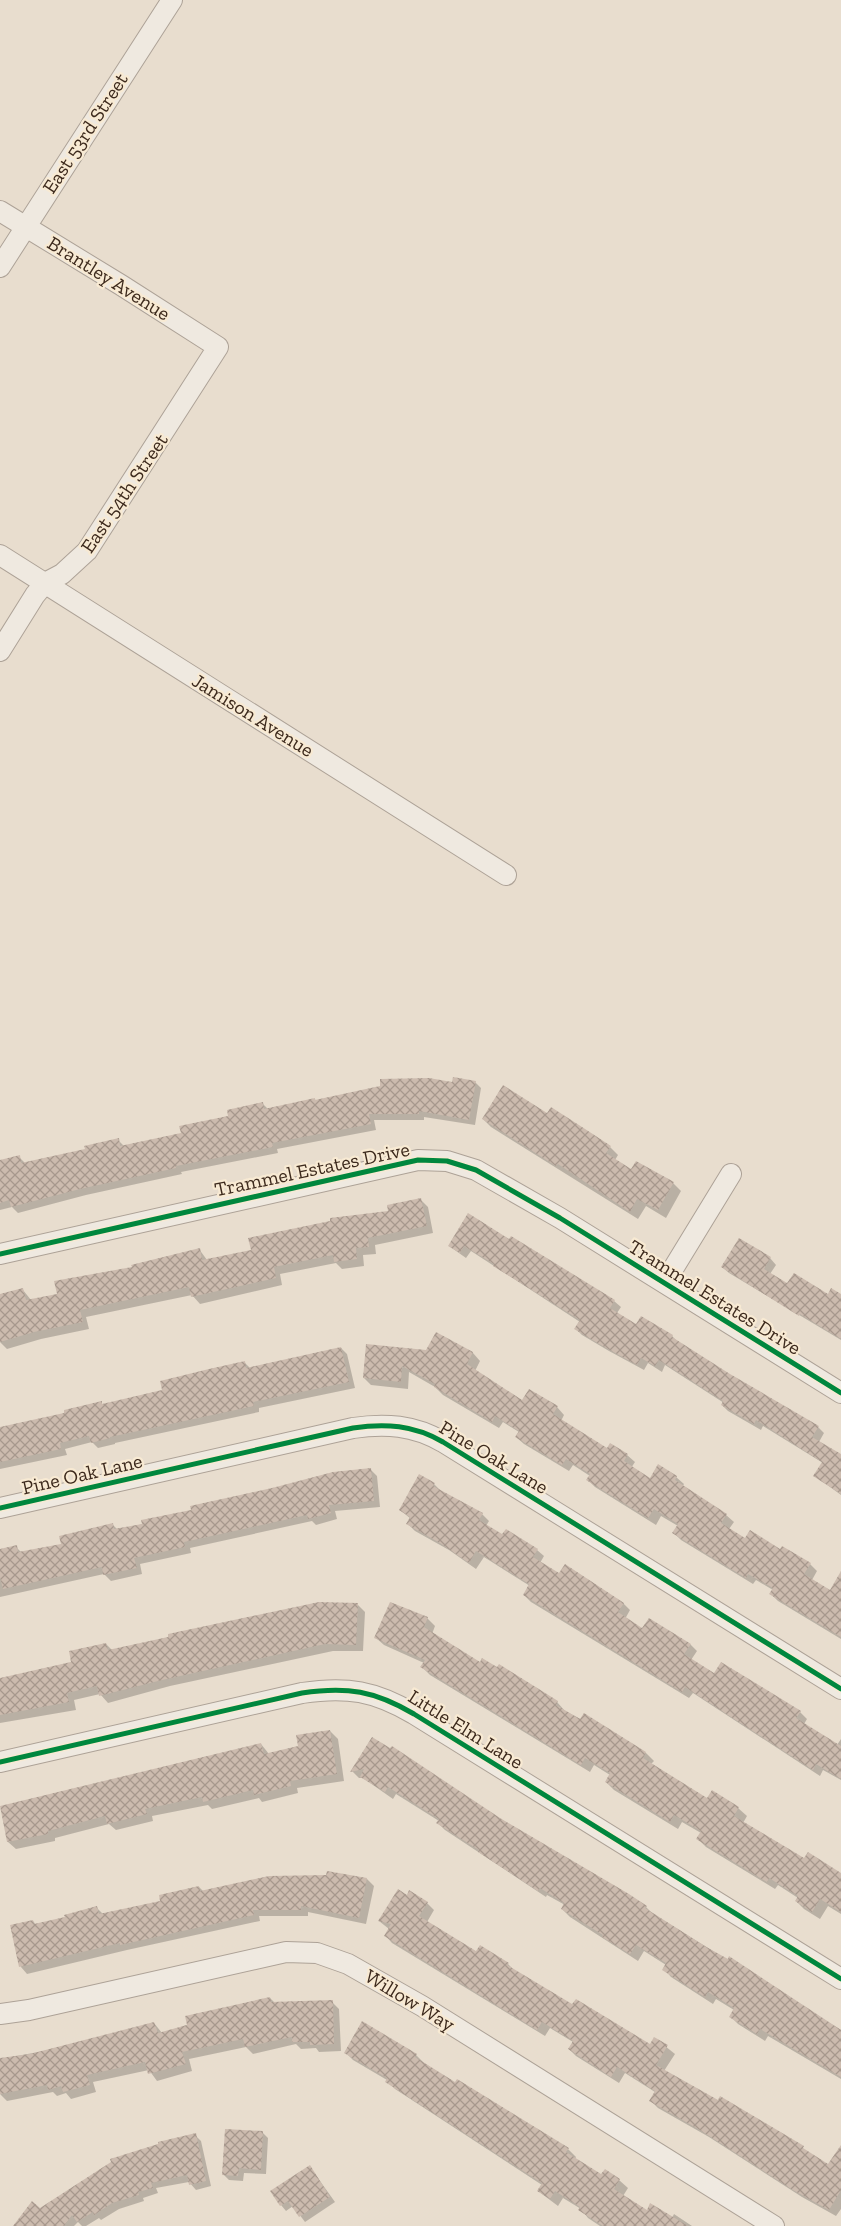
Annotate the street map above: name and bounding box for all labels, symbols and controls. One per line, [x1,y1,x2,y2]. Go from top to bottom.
street label: East 53rd Street [37,68,133,198]
street label: Brantley Avenue [43,231,175,325]
street label: East 54th Street [75,428,173,557]
street label: Jamison Avenue [188,668,318,762]
street label: Trammel Estates Drive [212,1137,412,1201]
street label: Trammel Estates Drive [624,1234,806,1360]
street label: Pine Oak Lane [435,1415,553,1499]
street label: Pine Oak Lane [19,1448,145,1500]
street label: Little Elm Lane [404,1684,528,1774]
street label: Willow Way [361,1964,460,2037]

